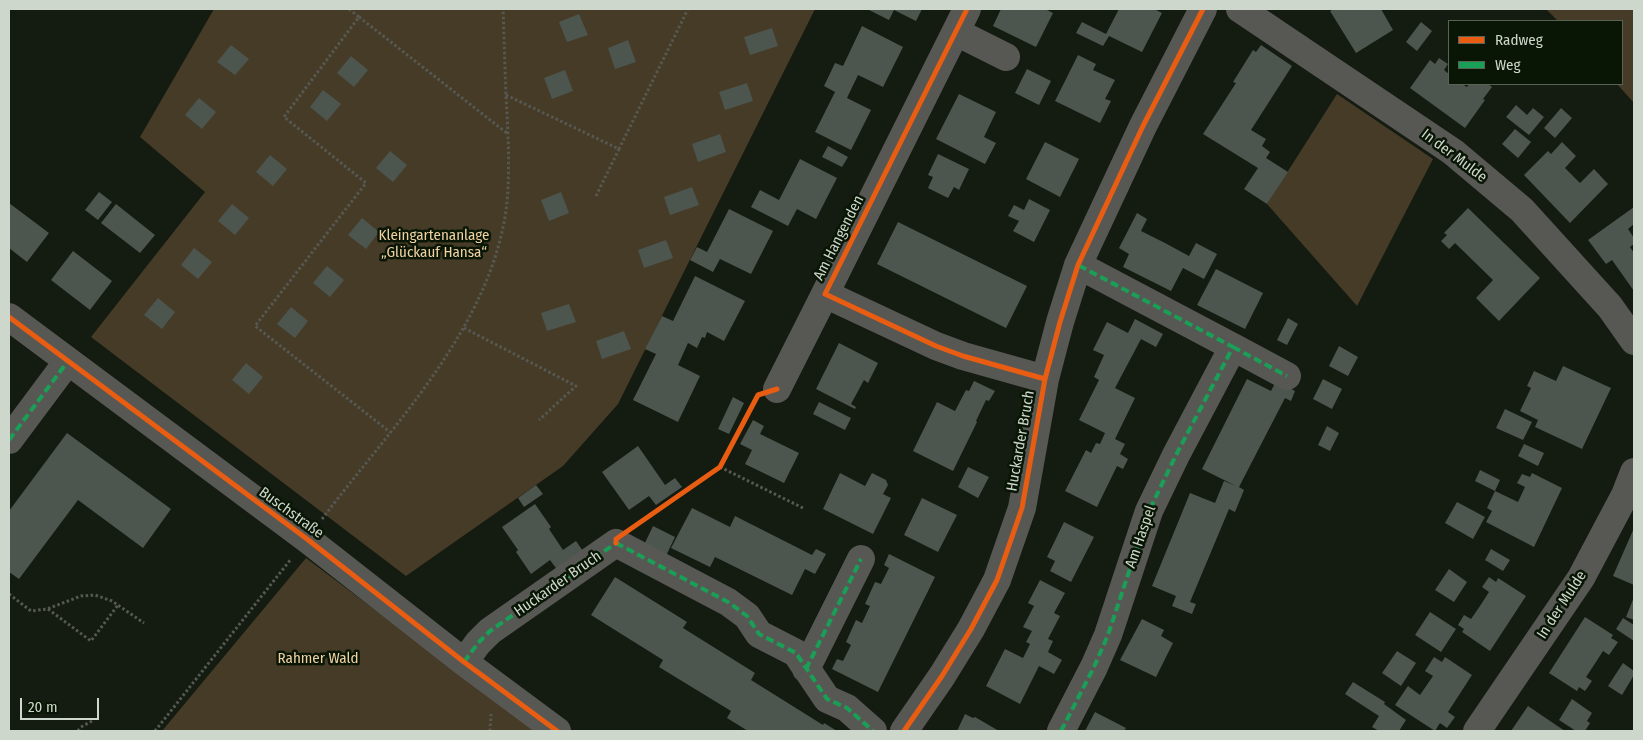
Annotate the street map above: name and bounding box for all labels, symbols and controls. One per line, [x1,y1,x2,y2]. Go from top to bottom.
legend [1448,20,1623,85]
text: Radweg [1495,31,1543,49]
text: Weg [1495,56,1521,74]
street label: In der Mulde [1418,126,1490,186]
street label: Am Hangenden [810,193,868,283]
park label: Kleingartenanlage „Glückauf Hansa“ [379,227,489,262]
street label: Huckarder Bruch [1003,389,1039,493]
street label: Buschstraße [255,483,327,543]
street label: Am Haspel [1122,503,1160,571]
street label: Huckarder Bruch [511,547,605,621]
street label: In der Mulde [1533,568,1591,642]
park label: Rahmer Wald [278,650,358,668]
scale bar [22,688,101,720]
text: 20 m [28,698,58,716]

